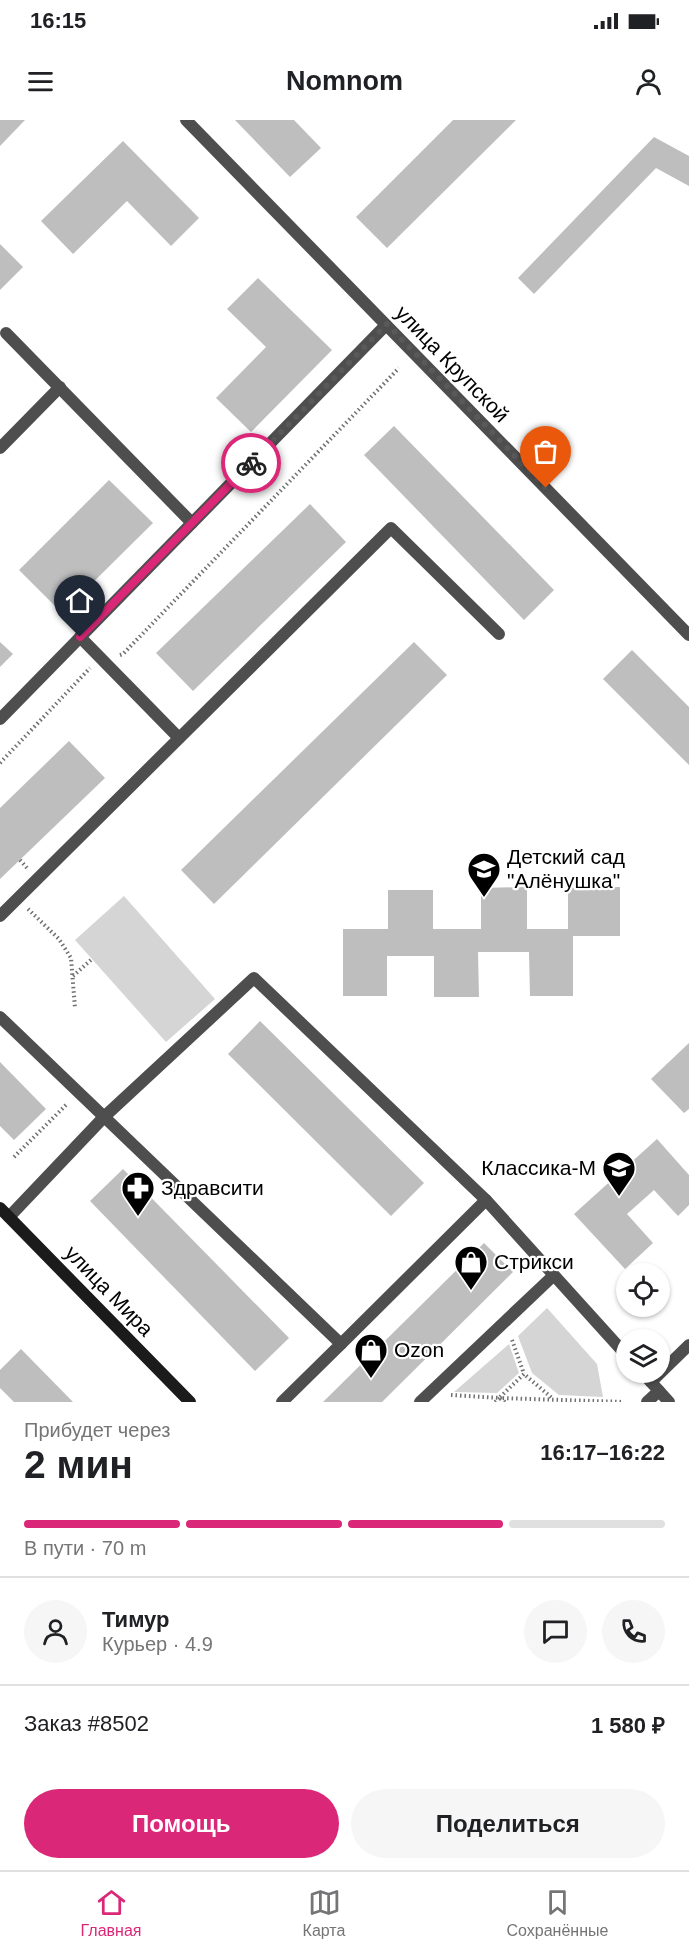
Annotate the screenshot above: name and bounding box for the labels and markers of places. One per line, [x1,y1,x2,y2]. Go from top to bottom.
pin [520,426,571,488]
pin [54,575,105,637]
place label: Детский сад "Алёнушка" [507,845,625,892]
school or university icon: Детский сад "Алёнушка" [466,851,502,898]
school or university icon: Классика-М [601,1150,637,1197]
place label: Классика-М [481,1156,596,1179]
pharmacy icon: Здравсити [120,1170,156,1217]
place label: Здравсити [161,1176,264,1199]
shop icon: Стрикси [453,1244,489,1291]
place label: Стрикси [494,1250,574,1273]
shop icon: Ozon [353,1332,389,1379]
place label: Ozon [394,1338,444,1361]

